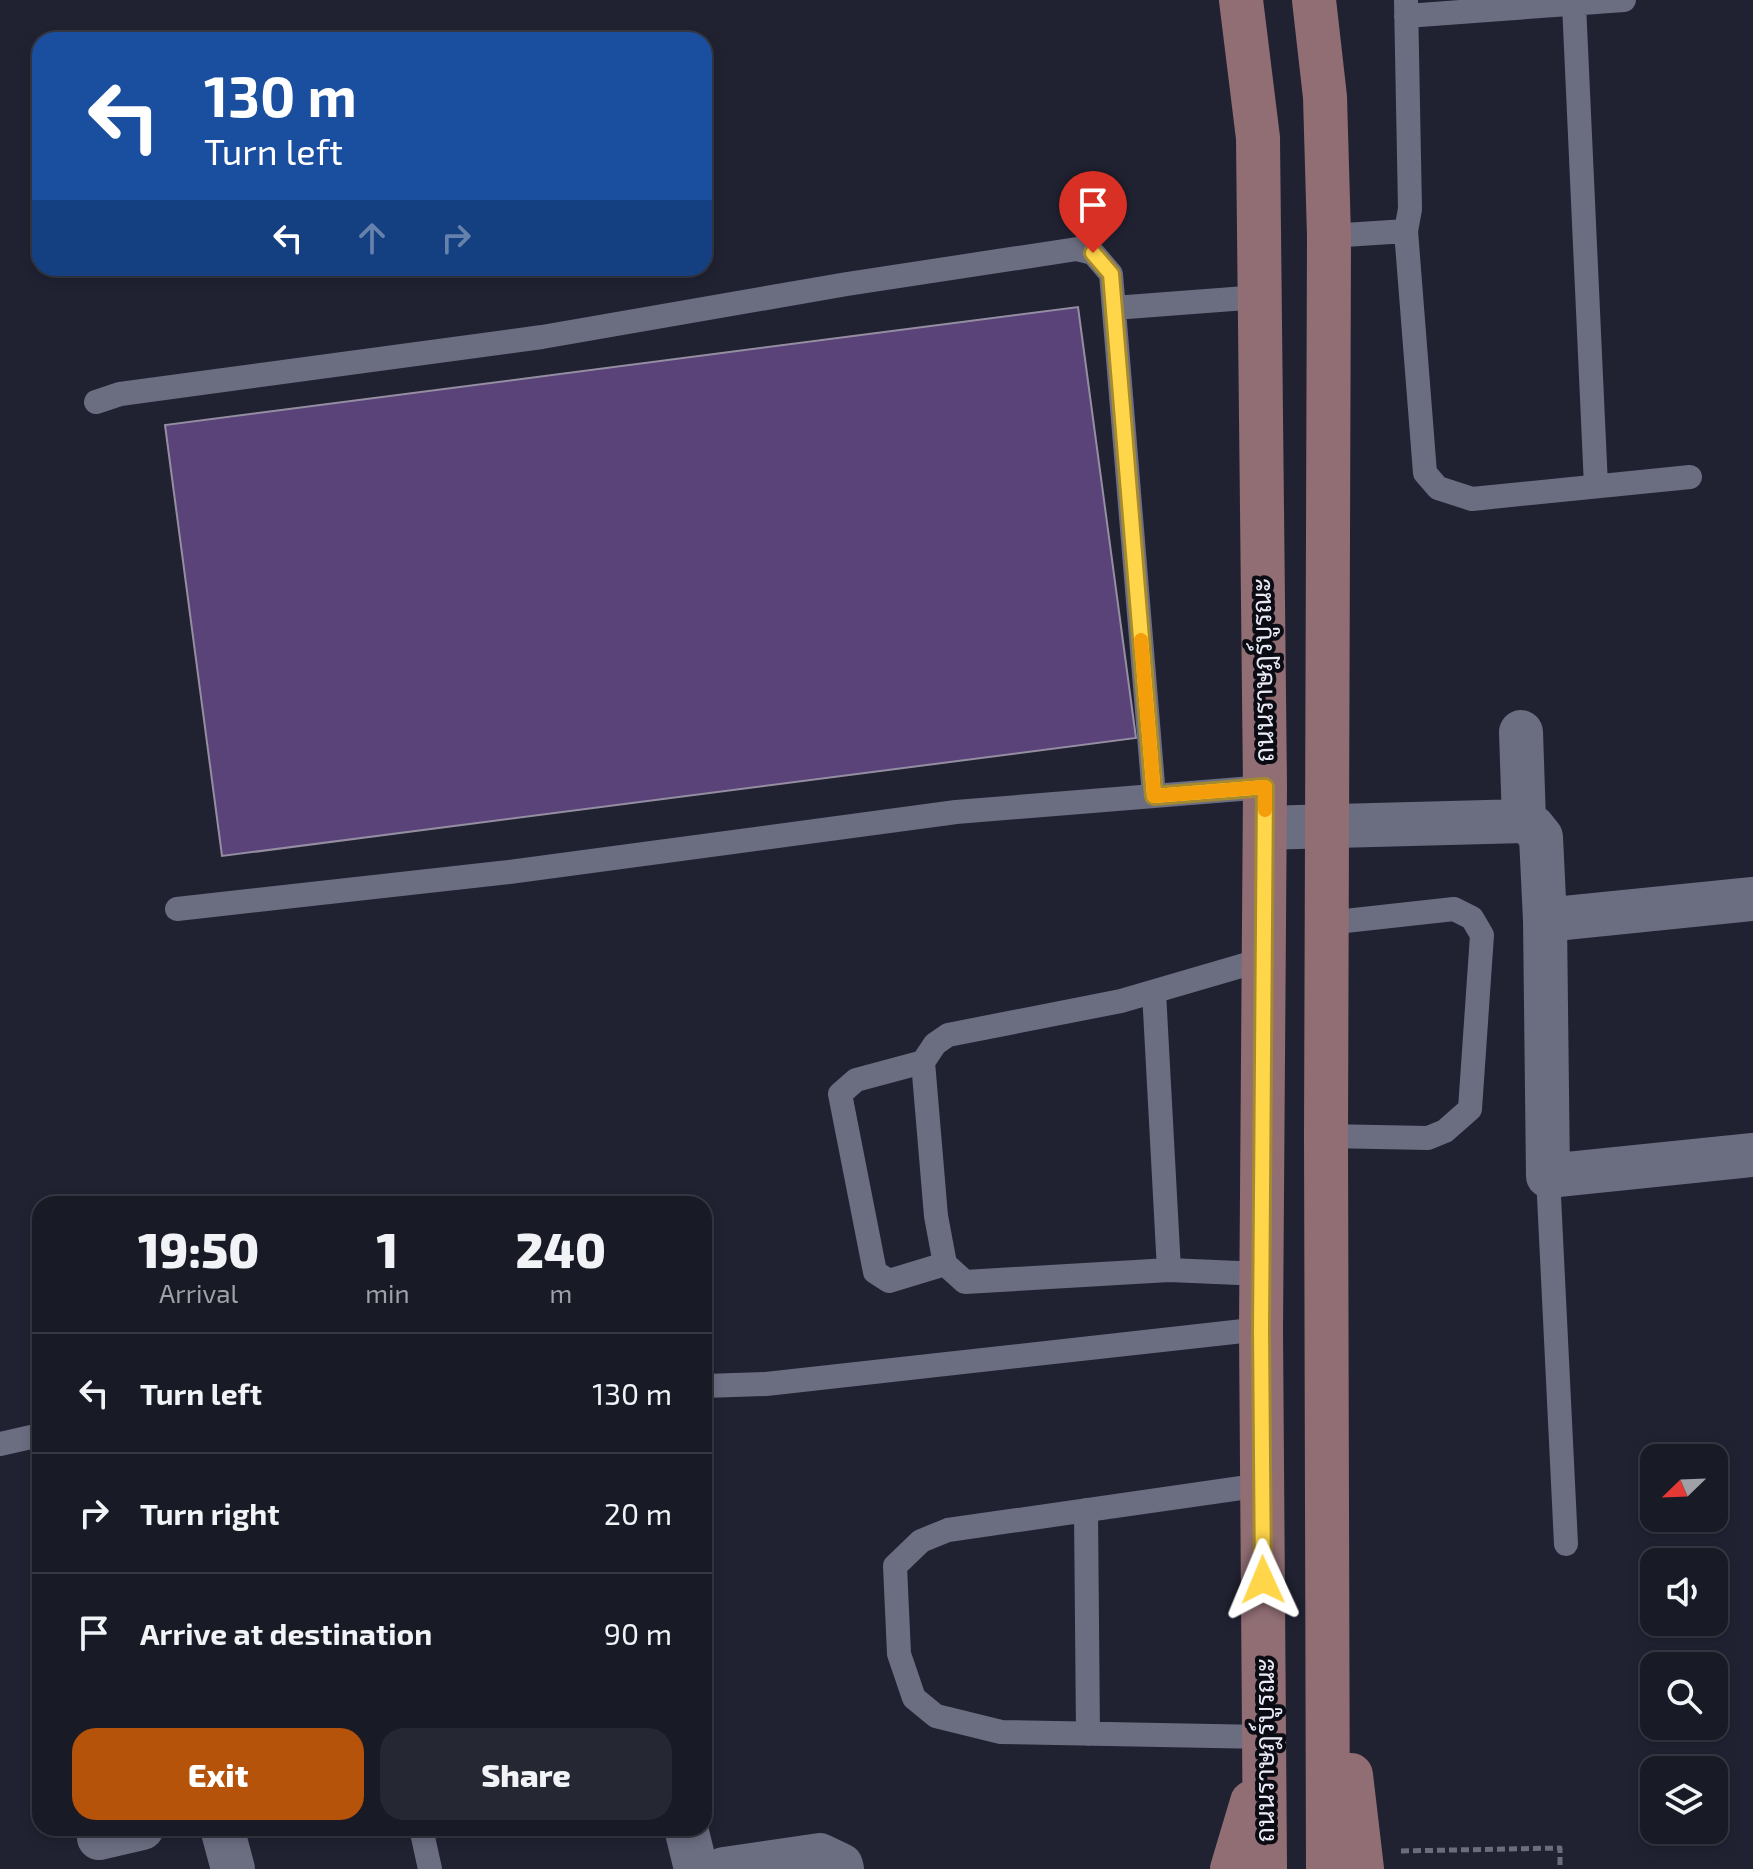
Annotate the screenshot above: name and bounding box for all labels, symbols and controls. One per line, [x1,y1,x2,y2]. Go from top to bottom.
text: 130 m [204,61,357,128]
icon: left [72,64,176,168]
text: Turn left [204,129,343,172]
pin [1059,171,1127,253]
icon: arrive [1071,183,1115,227]
icon: left [266,216,310,260]
icon: ahead [350,216,394,260]
icon: right [434,216,478,260]
street label: ถนนราษฎร์บูรณะ [1244,578,1283,762]
text: 19:50 [138,1220,259,1278]
text: 1 [377,1220,398,1278]
text: 240 [516,1220,606,1278]
text: Arrival [159,1277,238,1308]
text: min [365,1277,410,1308]
text: m [549,1277,572,1308]
icon: left [72,1371,116,1415]
text: Turn left [140,1375,262,1411]
text: 130 m [592,1375,672,1411]
north arrow [1640,1444,1728,1532]
map controls [1640,1444,1728,1844]
icon: right [72,1491,116,1535]
text: Turn right [140,1495,280,1531]
text: 20 m [604,1495,672,1531]
position arrow [1221,1538,1305,1622]
button: sound [1640,1548,1728,1636]
icon: arrive [72,1611,116,1655]
text: Arrive at destination [140,1615,432,1651]
text: 90 m [604,1615,672,1651]
button: search [1640,1652,1728,1740]
street label: ถนนราษฎร์บูรณะ [1248,1658,1283,1842]
button: Exit [72,1728,364,1820]
button: Share [380,1728,672,1820]
button: layers [1640,1756,1728,1844]

